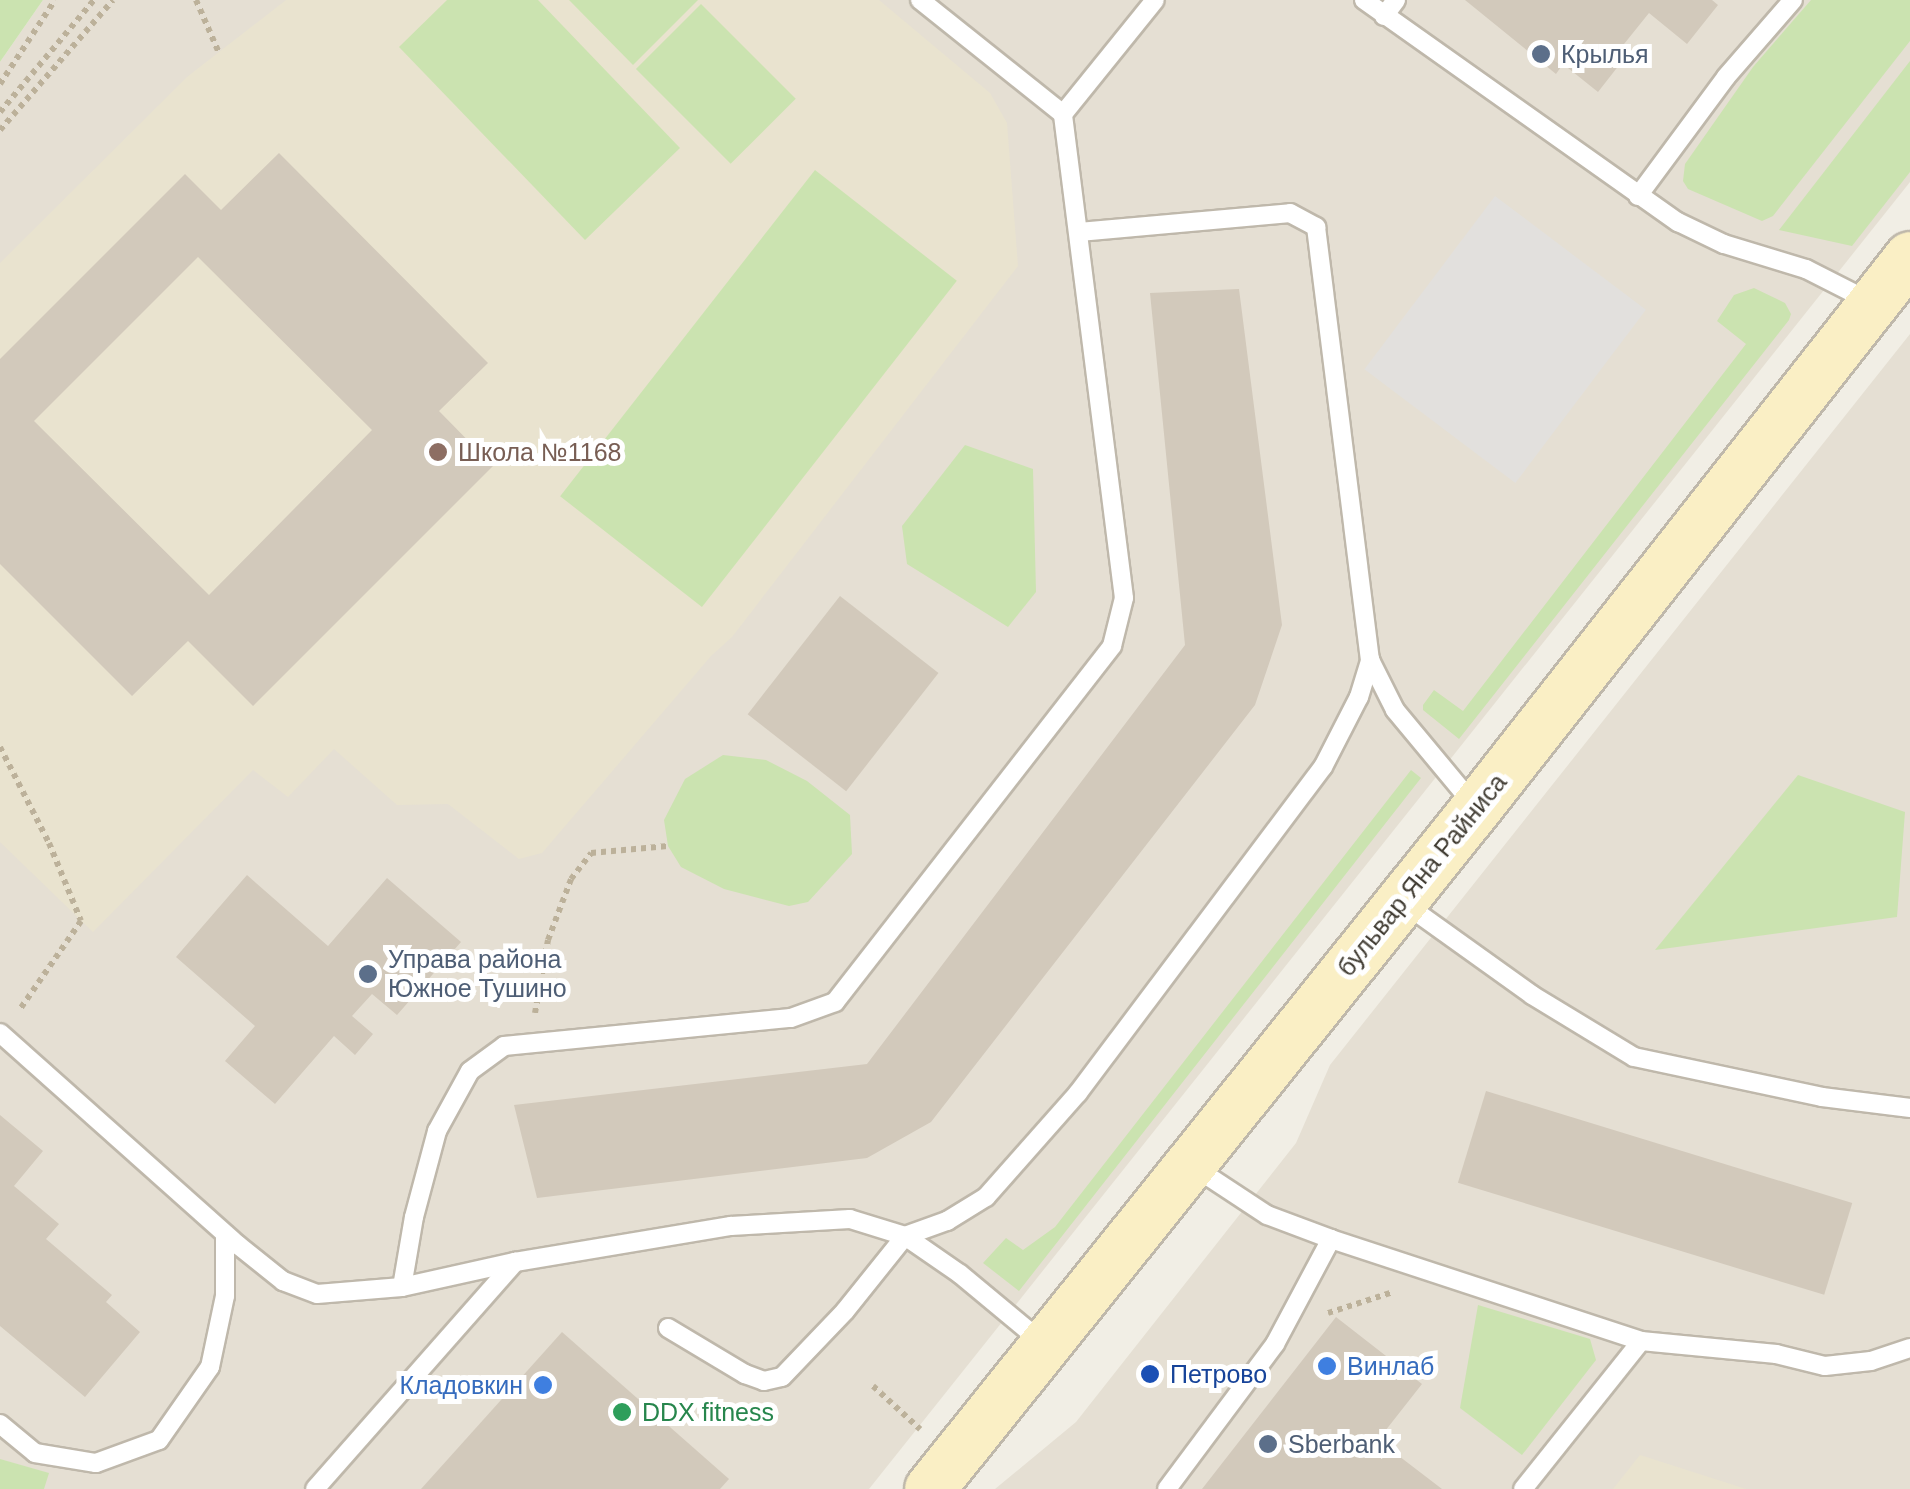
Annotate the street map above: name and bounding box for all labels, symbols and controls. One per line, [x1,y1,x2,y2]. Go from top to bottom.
place label: Крылья [1561,39,1649,69]
marker: Крылья [1530,43,1552,65]
place label: Школа №1168 [458,437,622,467]
marker: Школа №1168 [427,441,449,463]
street label: бульвар Яна Райниса [1331,768,1513,982]
place label: Управа района Южное Тушино [388,945,567,1004]
marker: Управа района Южное Тушино [357,963,379,985]
place label: Винлаб [1347,1351,1434,1381]
marker: Винлаб [1316,1355,1338,1377]
place label: Петрово [1170,1359,1267,1389]
marker: Петрово [1139,1363,1161,1385]
place label: Кладовкин [399,1370,523,1400]
marker: Кладовкин [532,1374,554,1396]
place label: DDX fitness [642,1397,774,1427]
marker: DDX fitness [611,1401,633,1423]
place label: Sberbank [1288,1429,1395,1459]
marker: Sberbank [1257,1433,1279,1455]

